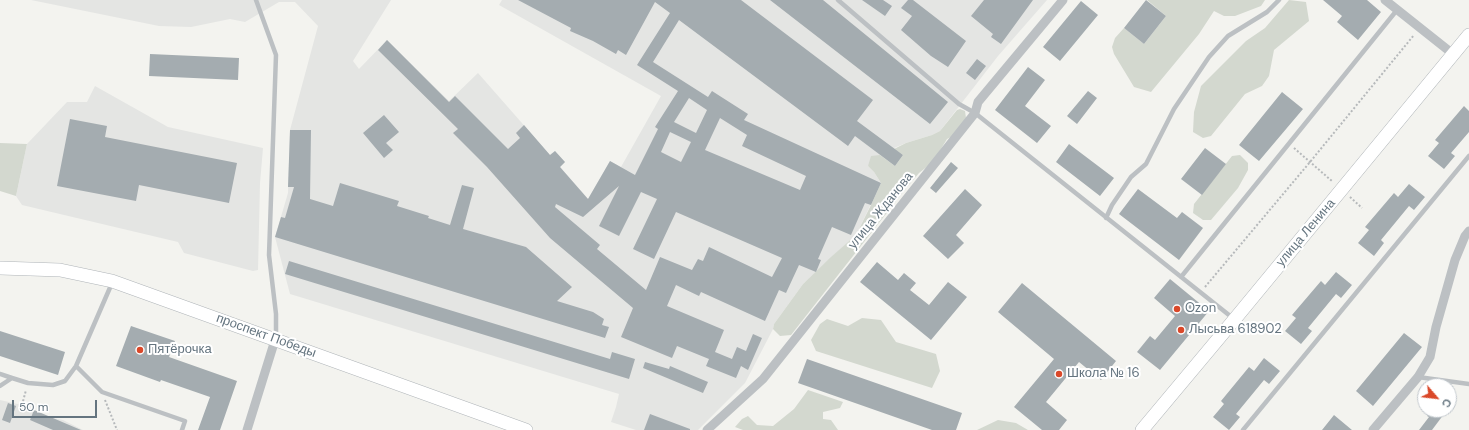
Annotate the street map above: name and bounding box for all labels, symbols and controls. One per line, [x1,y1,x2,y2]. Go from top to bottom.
street label: улица Жданова [845,169,917,253]
street label: улица Ленина [1273,196,1339,270]
place label: Ozon [1185,301,1216,317]
marker: Ozon [1172,304,1182,314]
street label: проспект Победы [214,311,318,361]
place label: Лысьва 618902 [1189,322,1282,338]
marker: Лысьва 618902 [1176,325,1186,335]
place label: Пятёрочка [148,342,212,358]
marker: Пятёрочка [135,345,145,355]
place label: Школа № 16 [1067,366,1140,382]
marker: Школа № 16 [1054,369,1064,379]
north arrow [1417,378,1457,418]
scale bar [14,392,99,418]
text: С [1439,396,1455,410]
text: 50 m [19,399,48,415]

